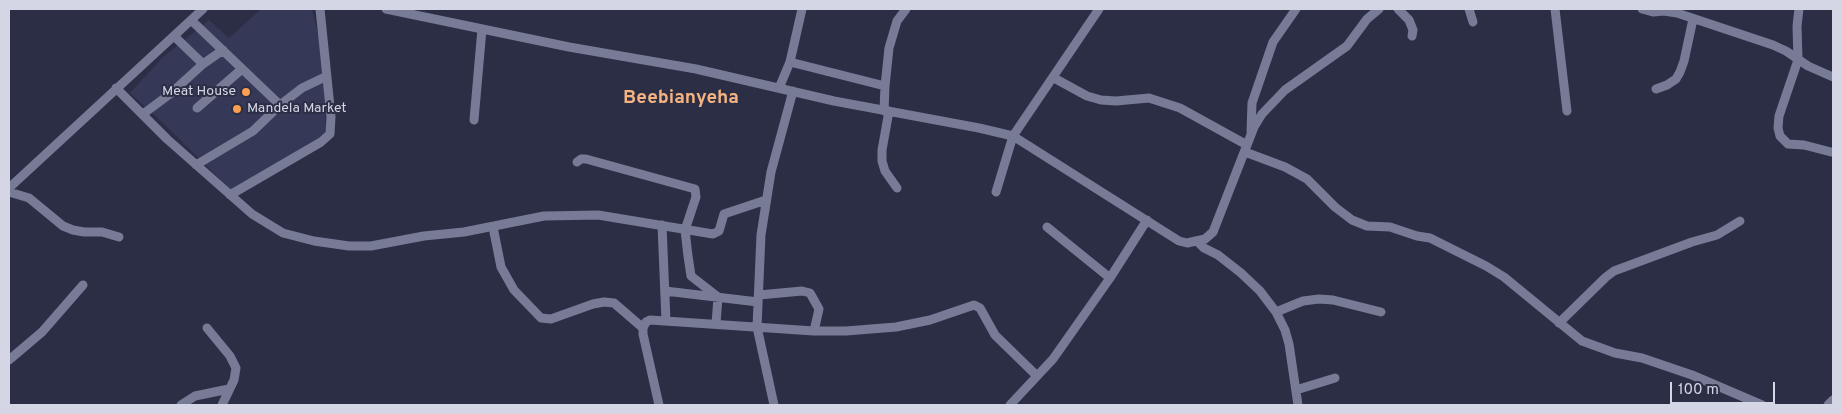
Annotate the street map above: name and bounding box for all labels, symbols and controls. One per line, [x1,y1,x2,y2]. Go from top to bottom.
place label: Meat House [162,84,236,100]
marker: Meat House [240,86,252,98]
district label: Beebianyeha [623,88,739,110]
place label: Mandela Market [247,101,347,117]
marker: Mandela Market [231,103,243,115]
scale bar [1672,372,1777,404]
text: 100 m [1678,381,1719,400]

